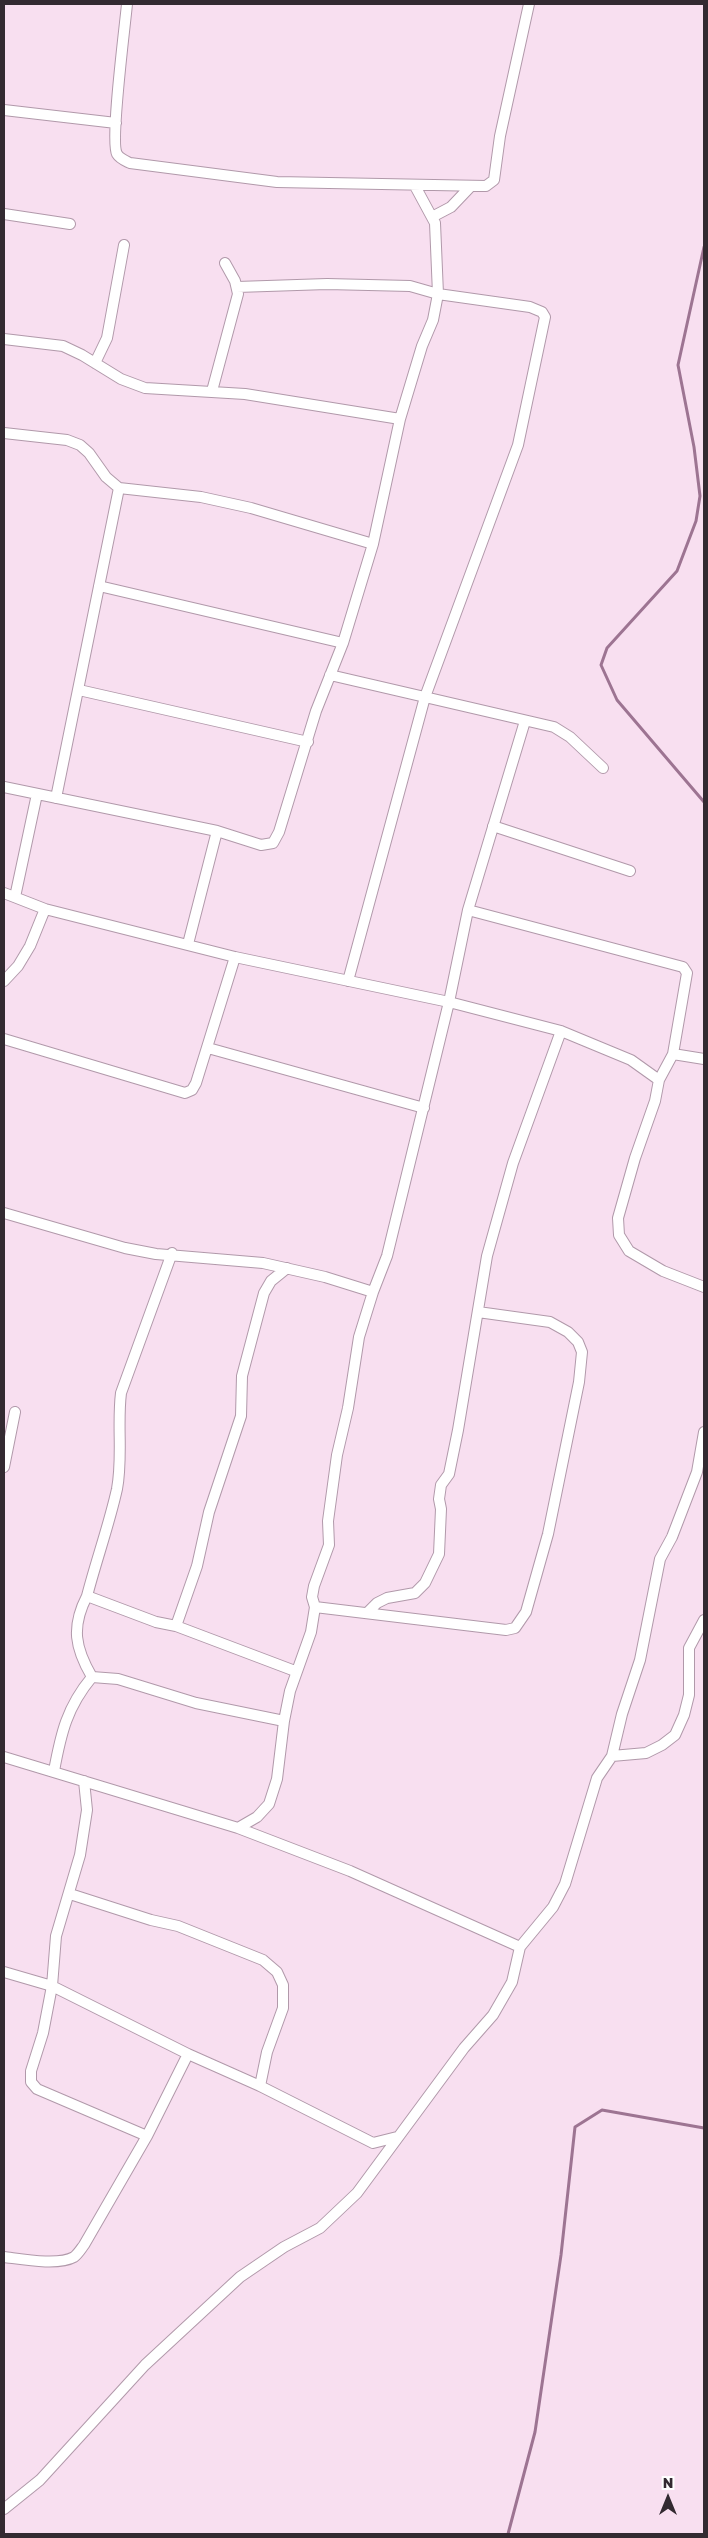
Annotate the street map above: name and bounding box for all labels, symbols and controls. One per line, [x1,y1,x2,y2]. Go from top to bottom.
north arrow [643,2473,693,2523]
text: N [663,2474,673,2491]

